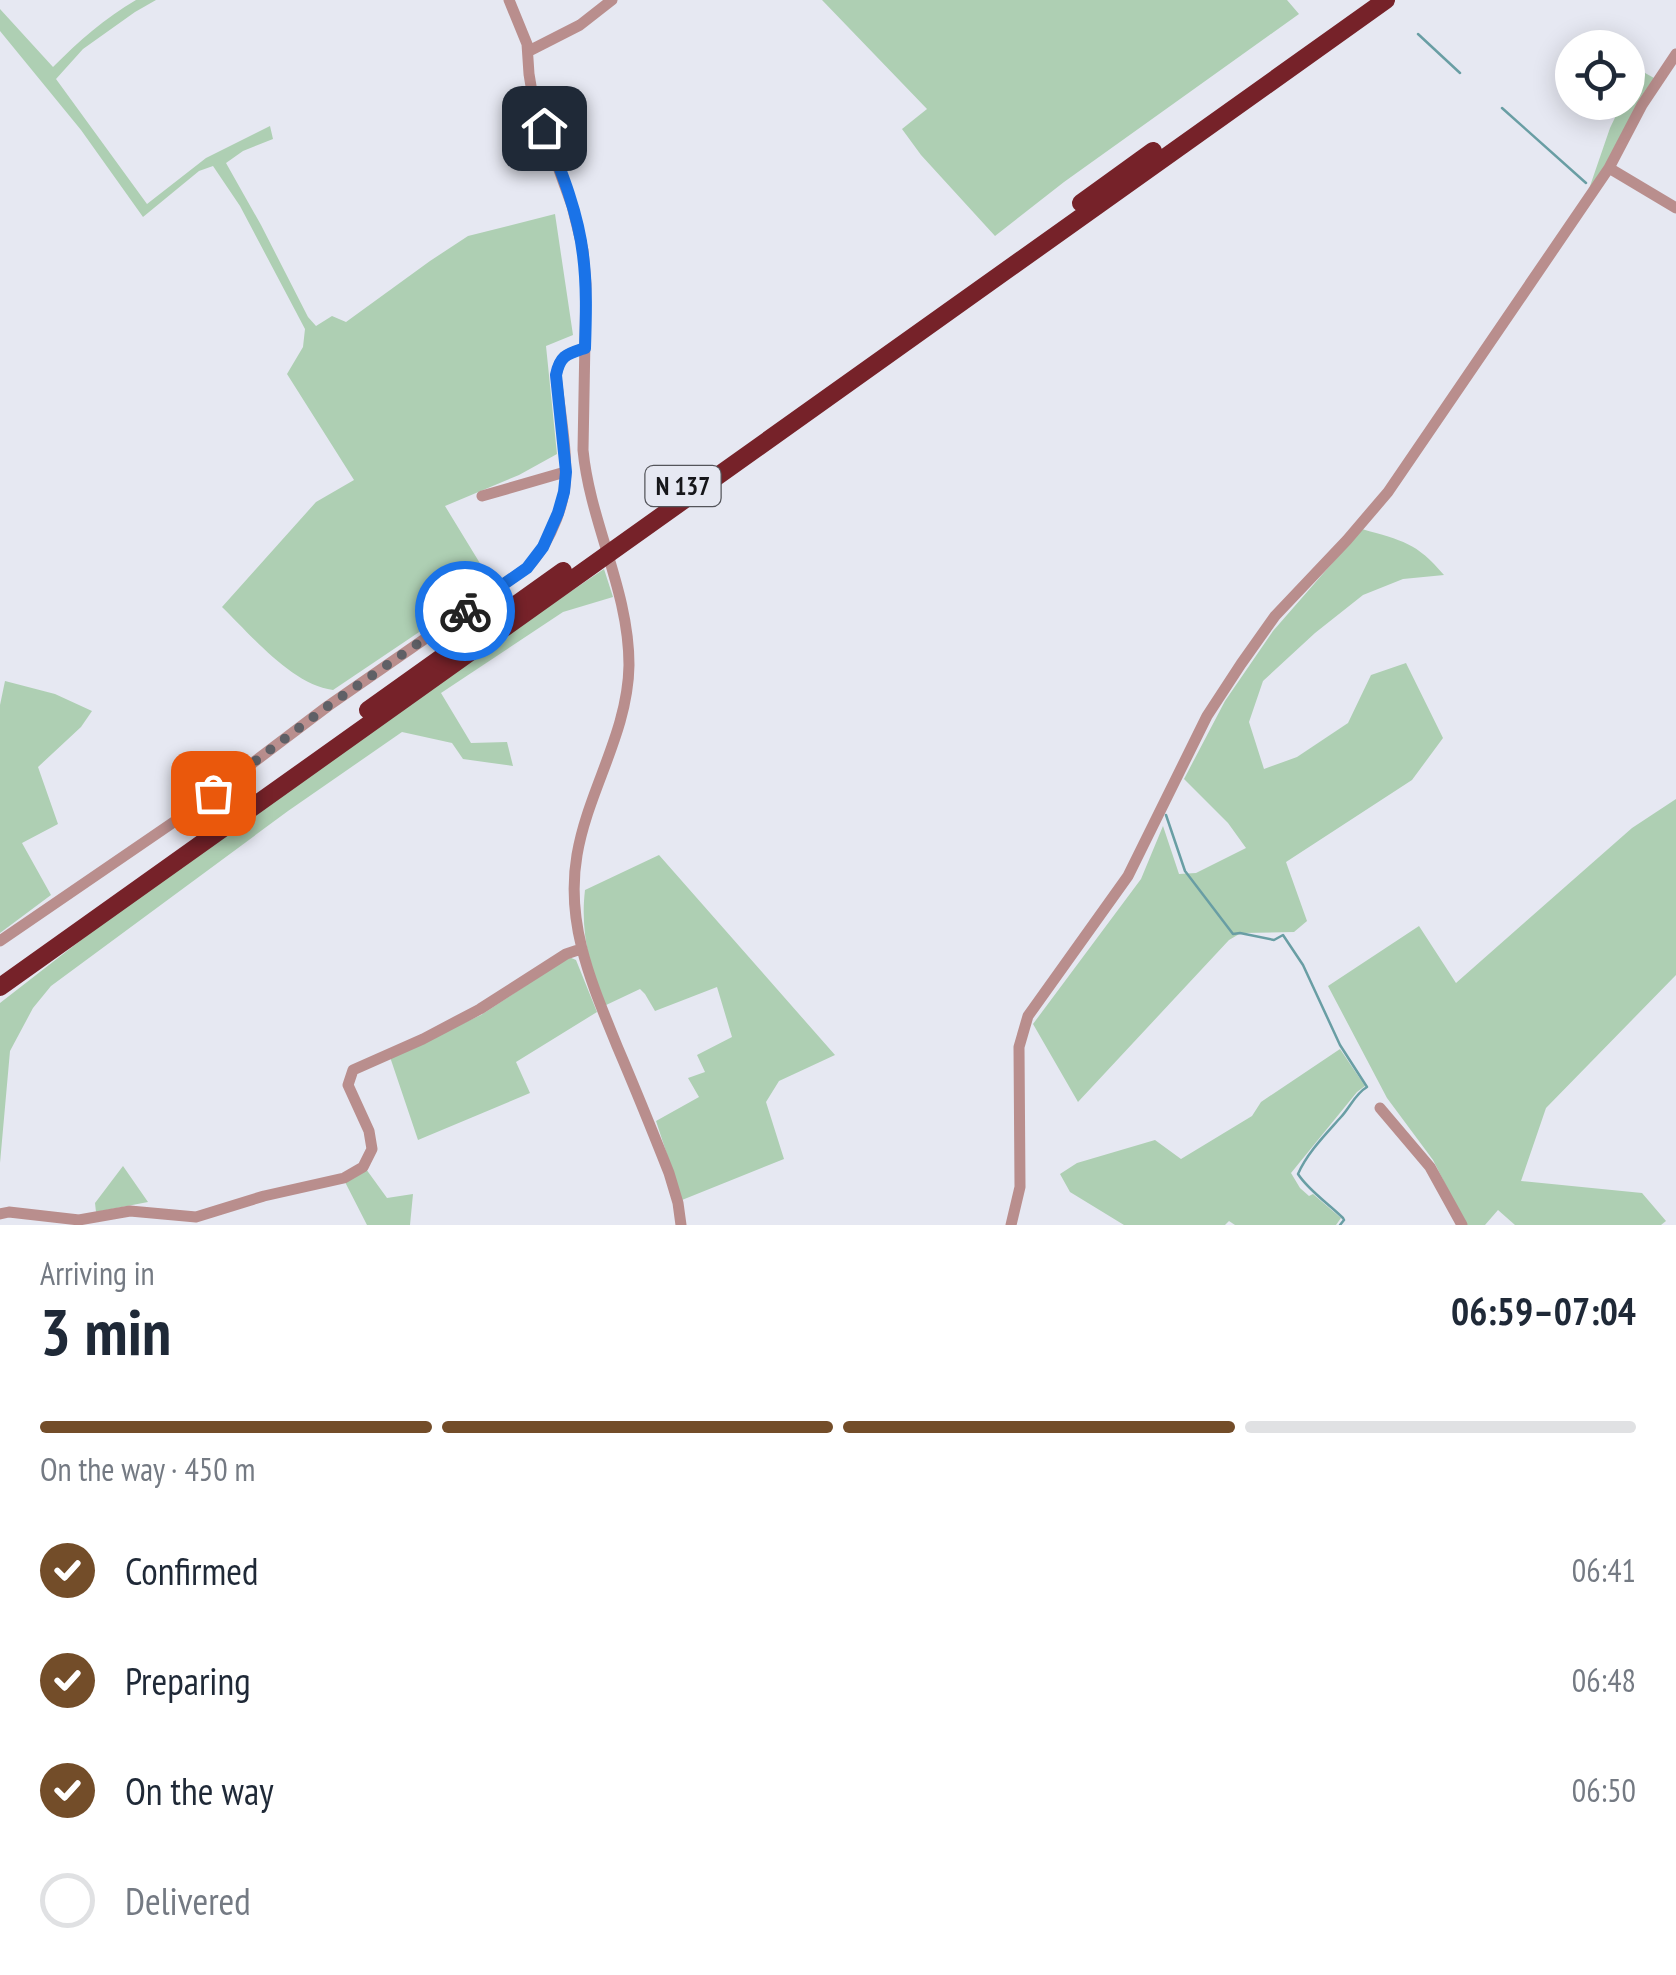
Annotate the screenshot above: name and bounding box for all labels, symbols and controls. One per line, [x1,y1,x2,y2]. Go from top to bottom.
map controls [1555,30,1645,120]
button: locate [1555,30,1645,120]
pin [502,86,587,171]
icon: home [517,101,572,156]
road number: N 137 [646,466,720,506]
courier [415,561,515,661]
icon: bike [438,584,493,639]
pin [171,751,256,836]
icon: bag [186,766,241,821]
text: Arriving in [40,1252,155,1294]
text: 06:59–07:04 [1451,1286,1636,1335]
text: 3 min [40,1289,171,1373]
text: On the way · 450 m [40,1448,255,1490]
icon: check [40,1543,95,1598]
text: Confirmed [125,1546,258,1595]
text: 06:41 [1572,1549,1636,1591]
icon: check [40,1653,95,1708]
text: Preparing [125,1656,251,1705]
text: 06:48 [1572,1659,1636,1701]
icon: check [40,1763,95,1818]
text: On the way [125,1766,273,1815]
text: 06:50 [1572,1769,1636,1811]
text: Delivered [125,1876,251,1925]

